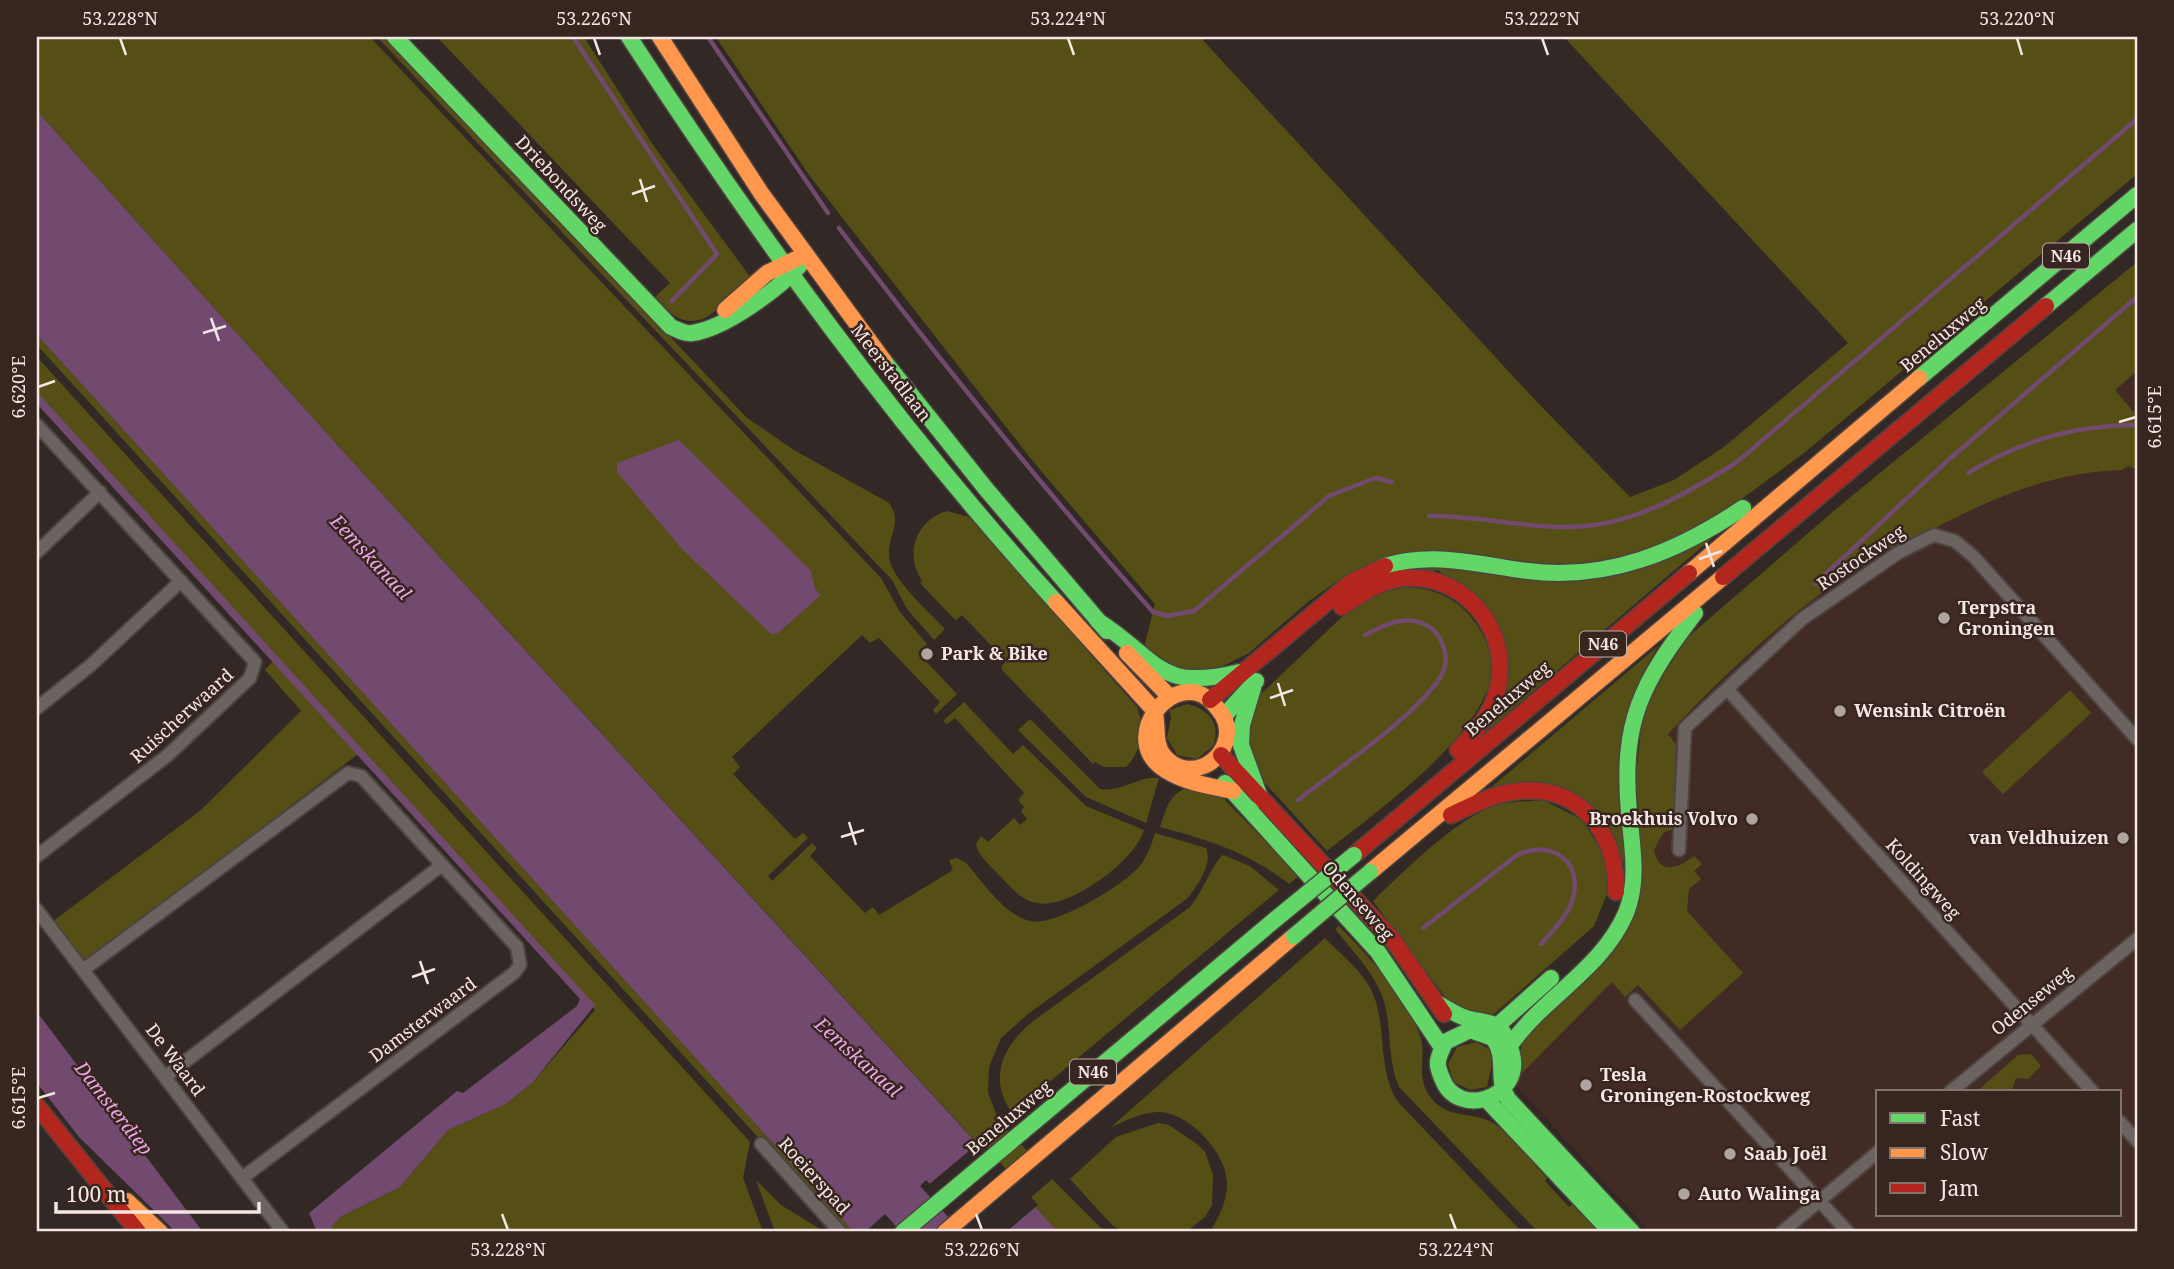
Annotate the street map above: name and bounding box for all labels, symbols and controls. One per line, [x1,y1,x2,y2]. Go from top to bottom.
text: 53.228°N [82,6,158,30]
text: 53.226°N [556,6,632,30]
text: 53.224°N [1030,6,1106,30]
text: 53.222°N [1504,6,1580,30]
text: 53.220°N [1979,6,2055,30]
street label: Driebondsweg [511,130,613,237]
road number: N46 [2043,244,2089,268]
street label: Beneluxweg [1894,291,1990,377]
street label: Meerstadlaan [846,319,938,426]
text: 6.620°E [6,355,30,419]
text: 6.615°E [2142,385,2166,449]
water label: Eemskanaal [324,508,417,606]
street label: Rostockweg [1812,519,1909,595]
place label: Terpstra Groningen [1958,595,2055,640]
marker: Terpstra Groningen [1936,610,1952,626]
road number: N46 [1580,632,1626,656]
place label: Park & Bike [941,641,1048,665]
marker: Park & Bike [919,646,935,662]
street label: Beneluxweg [1459,655,1555,741]
street label: Ruischerwaard [125,663,238,768]
place label: Wensink Citroën [1854,698,2006,722]
marker: Wensink Citroën [1832,703,1848,719]
place label: Broekhuis Volvo [1589,806,1738,830]
marker: Broekhuis Volvo [1744,811,1760,827]
place label: van Veldhuizen [1969,825,2109,849]
marker: van Veldhuizen [2115,830,2131,846]
street label: Koldingweg [1881,833,1967,924]
street label: Odenseweg [1317,855,1400,946]
street label: Odenseweg [1986,960,2077,1040]
street label: Damsterwaard [364,971,481,1067]
water label: Eemskanaal [808,1011,907,1103]
street label: De Waard [141,1018,211,1100]
water label: Damsterdiep [68,1055,159,1160]
road number: N46 [1070,1060,1116,1084]
place label: Tesla Groningen-Rostockweg [1600,1062,1811,1107]
text: 6.615°E [6,1066,30,1130]
street label: Beneluxweg [960,1074,1056,1160]
marker: Tesla Groningen-Rostockweg [1578,1077,1594,1093]
legend [1876,1090,2122,1216]
text: Fast [1940,1104,1980,1132]
street label: Roeierspad [774,1132,856,1219]
text: Slow [1940,1138,1989,1166]
place label: Saab Joël [1744,1141,1828,1165]
marker: Saab Joël [1722,1146,1738,1162]
scale bar [56,1171,259,1215]
text: Jam [1939,1174,1979,1202]
text: 100 m [66,1180,127,1208]
place label: Auto Walinga [1698,1181,1821,1205]
marker: Auto Walinga [1676,1186,1692,1202]
text: 53.228°N [470,1237,546,1261]
text: 53.226°N [944,1237,1020,1261]
text: 53.224°N [1418,1237,1494,1261]

